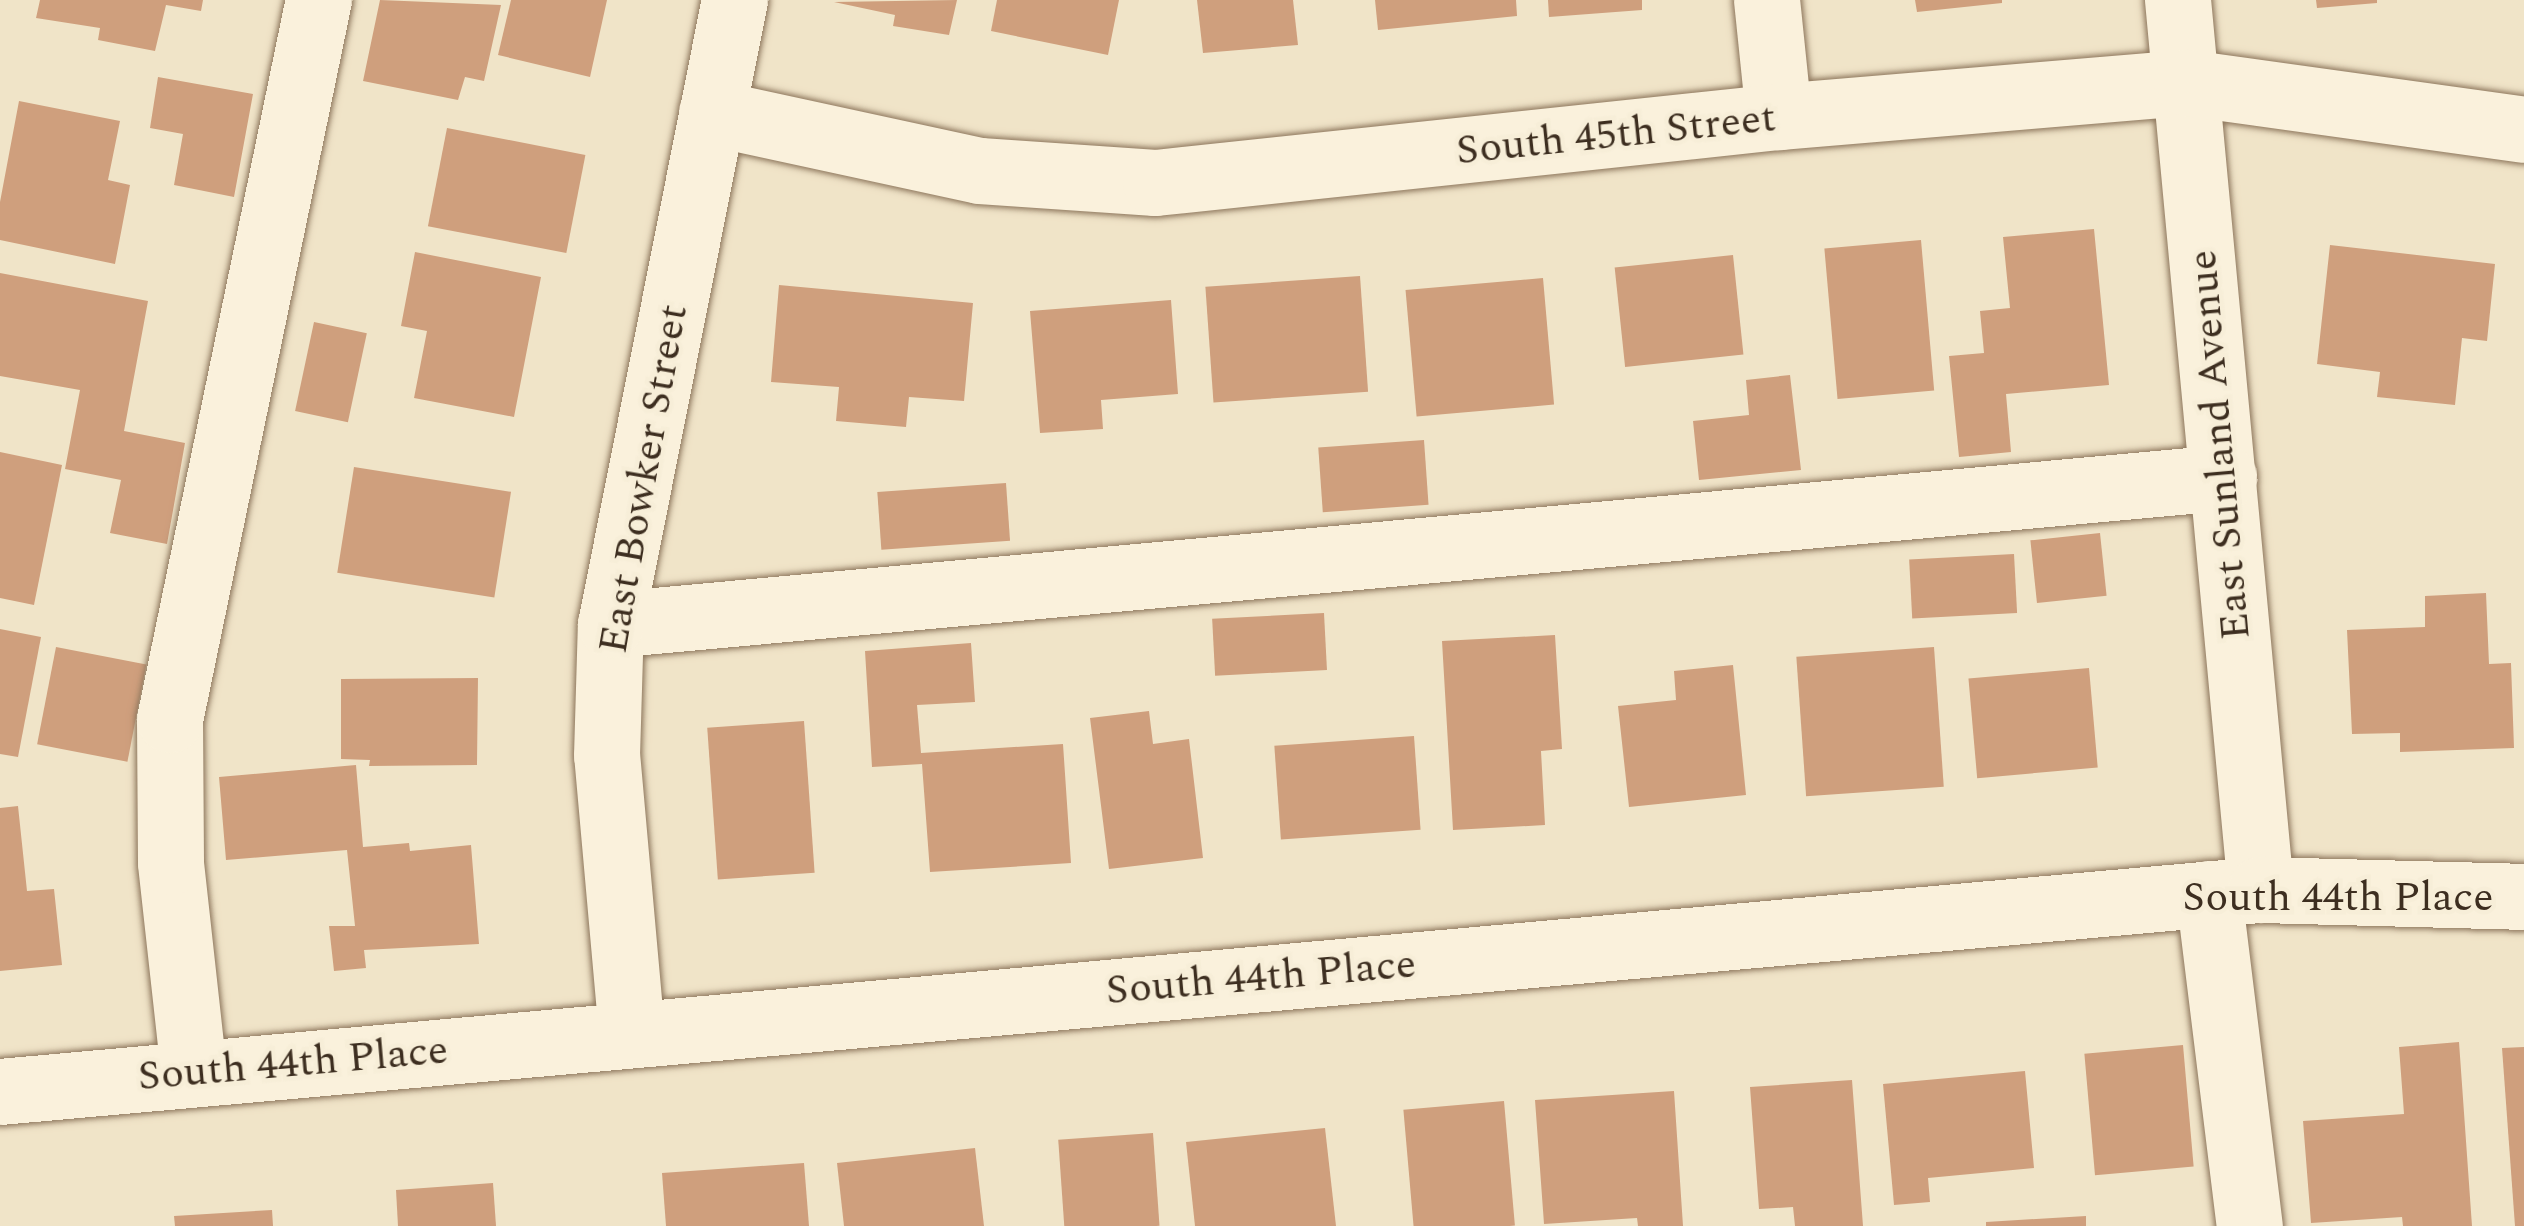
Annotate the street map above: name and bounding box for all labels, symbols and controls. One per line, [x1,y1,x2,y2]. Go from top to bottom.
street label: South 45th Street [1454,93,1778,177]
street label: East Sunland Avenue [2178,248,2262,642]
street label: East Bowker Street [588,300,700,658]
street label: South 44th Place [2182,873,2494,923]
street label: South 44th Place [1104,939,1418,1017]
street label: South 44th Place [136,1025,450,1103]

